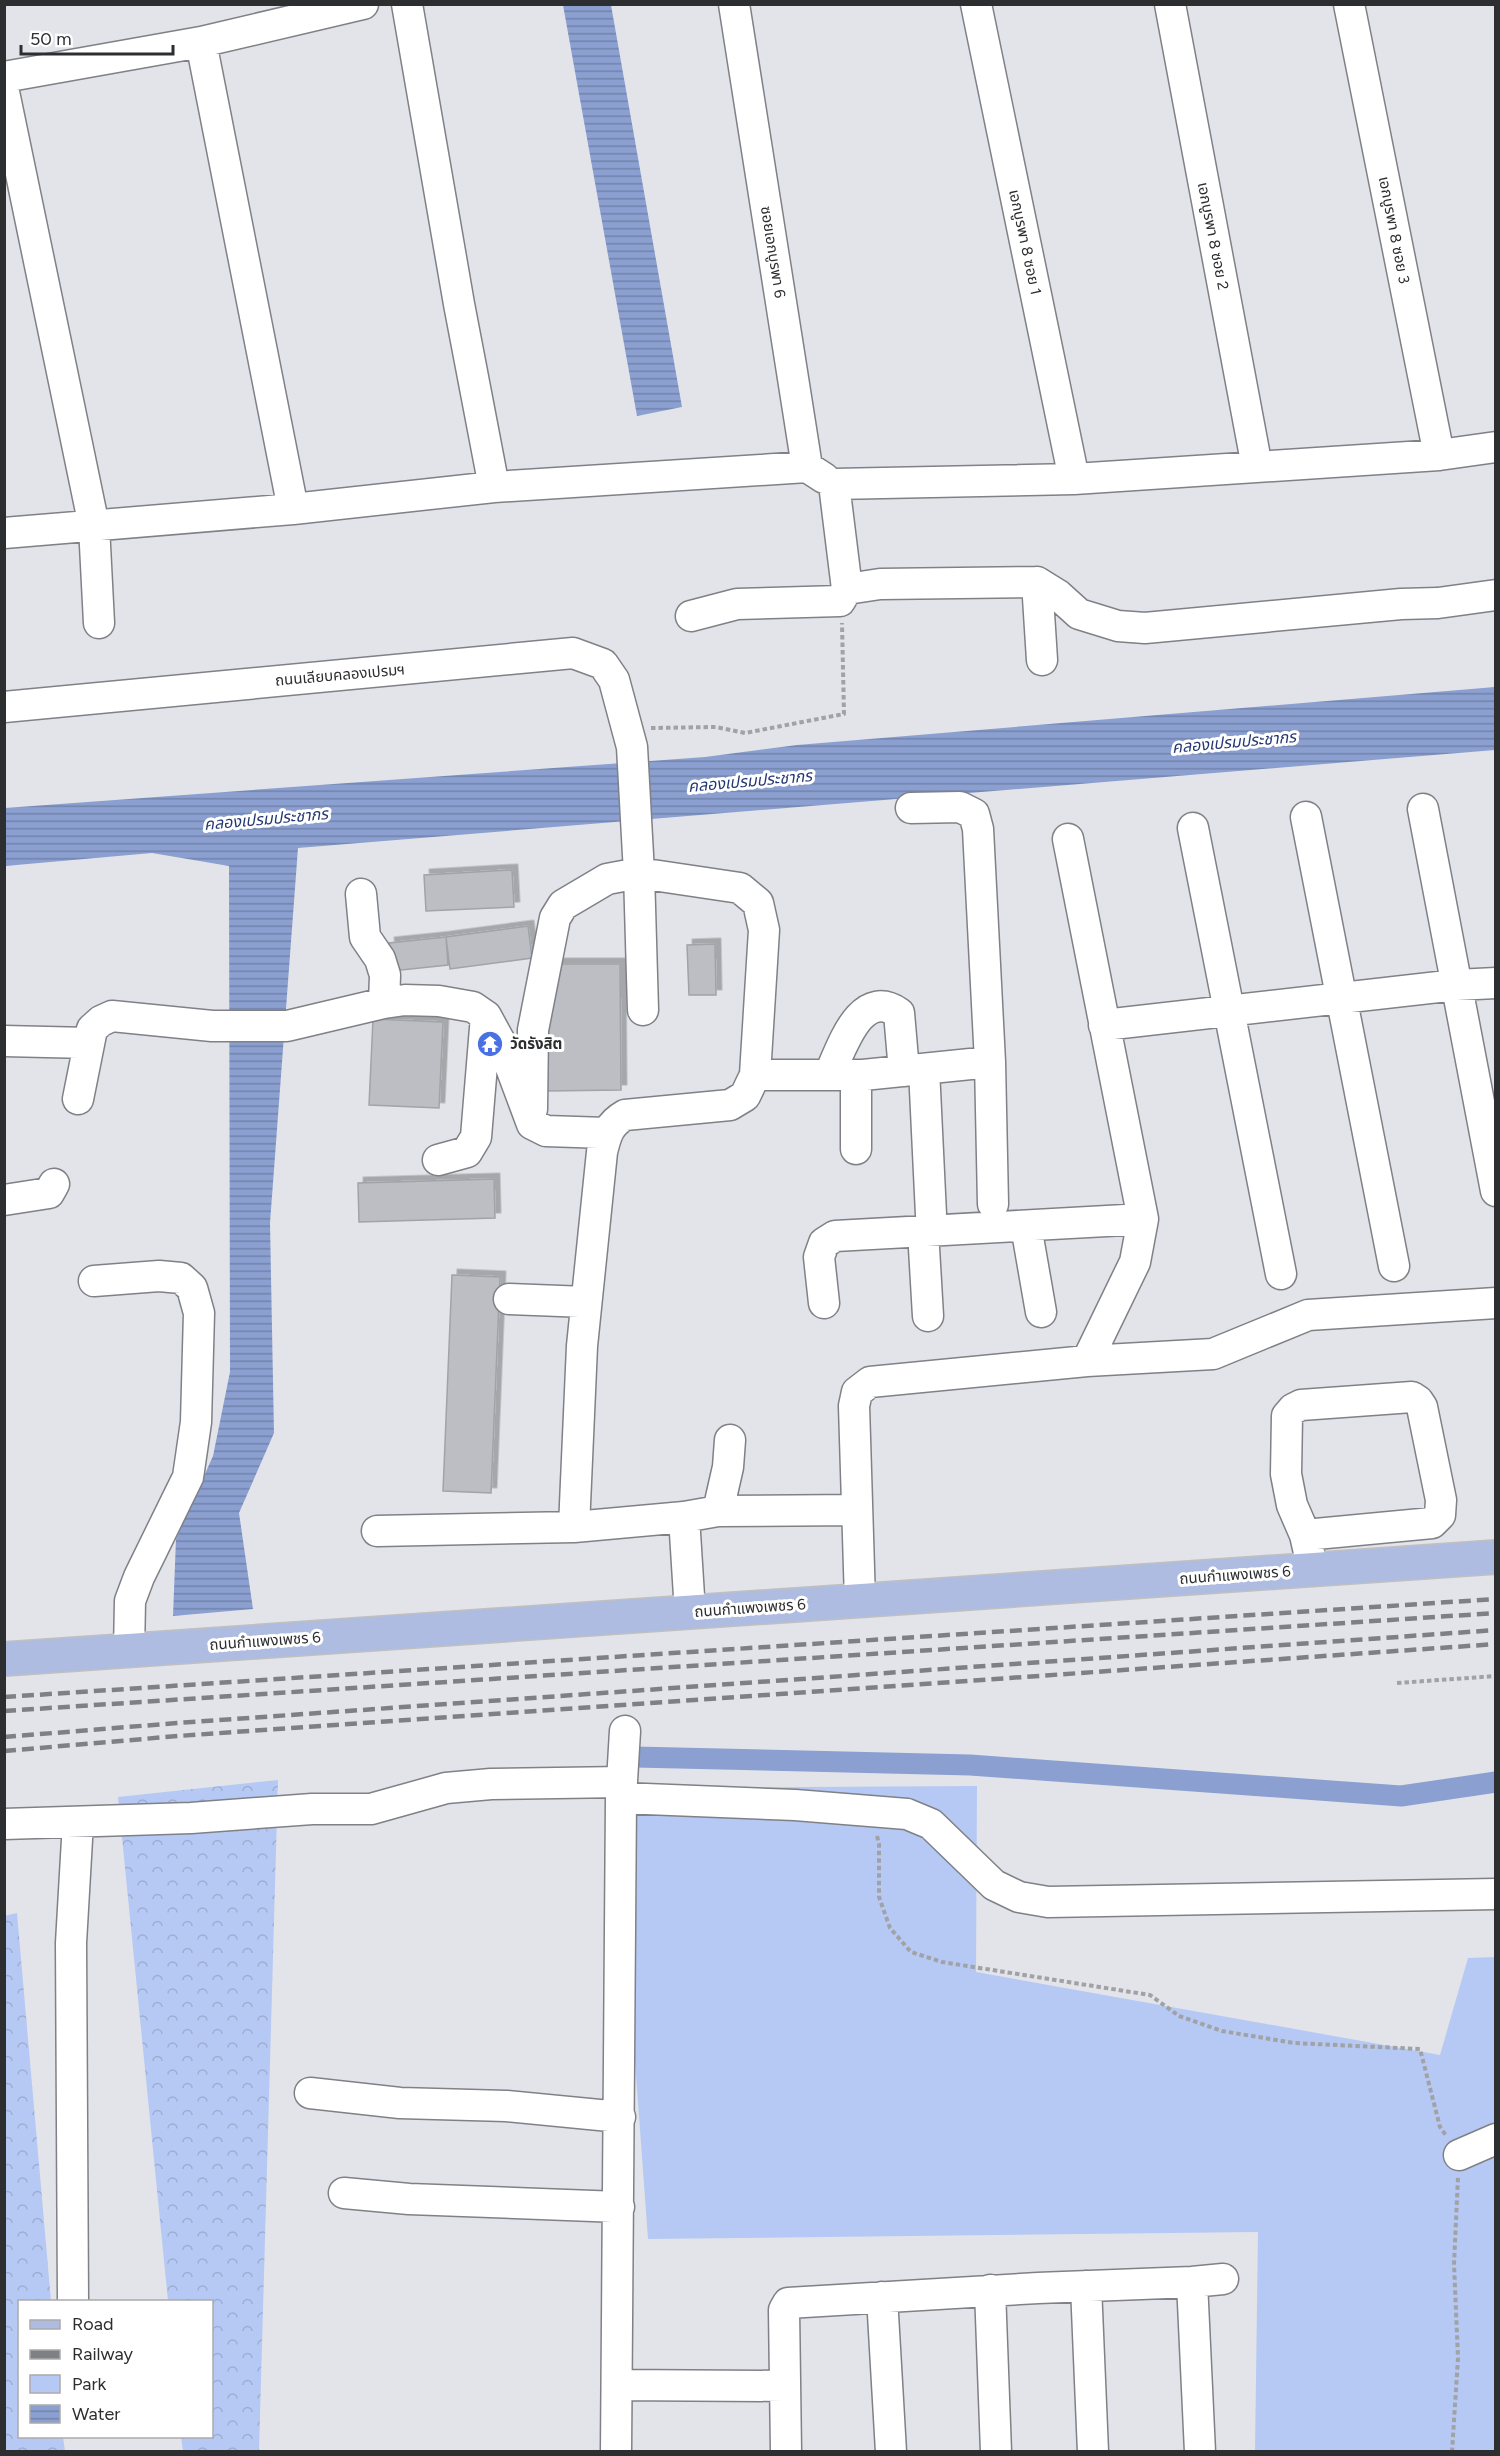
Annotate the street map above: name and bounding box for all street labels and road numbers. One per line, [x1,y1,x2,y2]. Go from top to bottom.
street label: เอกบูรพา 8 ซอย 3 [1375,175,1413,285]
street label: เอกบูรพา 8 ซอย 2 [1194,181,1232,291]
street label: เอกบูรพา 8 ซอย 1 [1005,188,1045,296]
street label: ซอยเอกบูรพา 6 [757,205,789,300]
street label: ถนนเลียบคลองเปรมฯ [274,660,406,690]
street label: ถนนกำแพงเพชร 6 [1179,1562,1292,1588]
street label: ถนนกำแพงเพชร 6 [694,1595,807,1621]
street label: ถนนกำแพงเพชร 6 [209,1628,322,1654]

